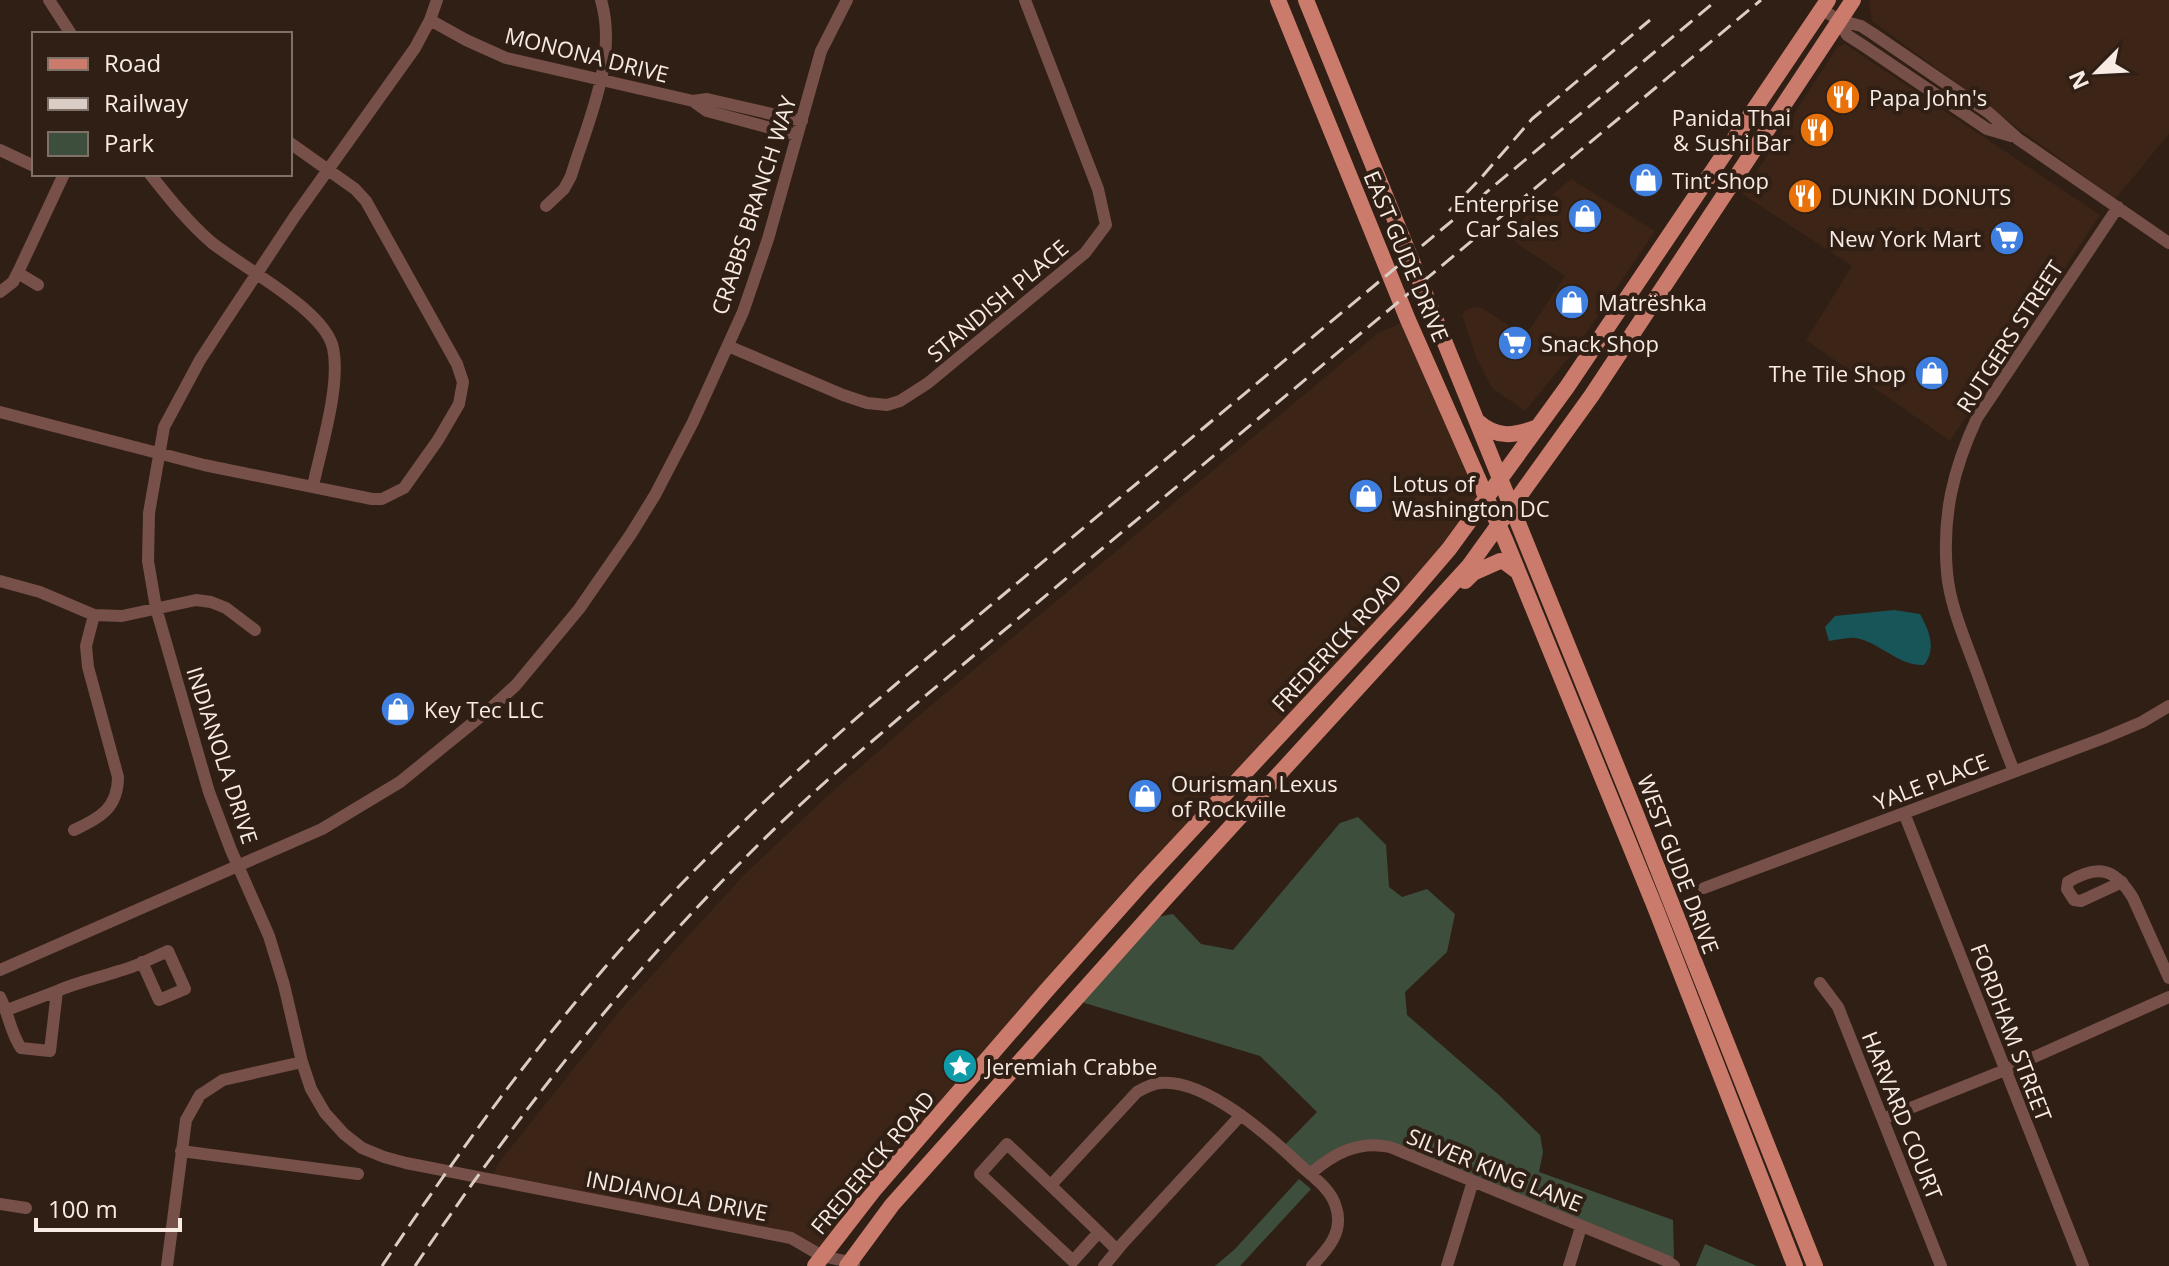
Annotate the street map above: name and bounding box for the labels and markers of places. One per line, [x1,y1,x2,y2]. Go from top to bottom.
restaurant icon: Papa John's [1824,78,1862,116]
place label: Papa John's [1869,82,1987,112]
place label: Panida Thai & Sushi Bar [1672,102,1791,157]
restaurant icon: Panida Thai & Sushi Bar [1798,111,1836,149]
shop icon: Tint Shop [1627,161,1665,199]
place label: Tint Shop [1672,165,1769,195]
restaurant icon: DUNKIN DONUTS [1786,177,1824,215]
place label: DUNKIN DONUTS [1831,181,2011,211]
place label: Enterprise Car Sales [1453,188,1559,243]
shop icon: Enterprise Car Sales [1566,197,1604,235]
supermarket icon: New York Mart [1988,219,2026,257]
place label: New York Mart [1829,223,1981,253]
shop icon: Matrëshka [1553,283,1591,321]
place label: Matrëshka [1598,287,1707,317]
supermarket icon: Snack Shop [1496,324,1534,362]
place label: Snack Shop [1541,328,1659,358]
shop icon: The Tile Shop [1913,354,1951,392]
place label: The Tile Shop [1769,358,1906,388]
place label: Lotus of Washington DC [1392,468,1550,523]
shop icon: Lotus of Washington DC [1347,477,1385,515]
shop icon: Key Tec LLC [379,690,417,728]
place label: Key Tec LLC [424,694,544,724]
place label: Ourisman Lexus of Rockville [1171,768,1338,823]
shop icon: Ourisman Lexus of Rockville [1126,777,1164,815]
place icon: Jeremiah Crabbe [941,1047,979,1085]
place label: Jeremiah Crabbe [984,1051,1157,1081]

